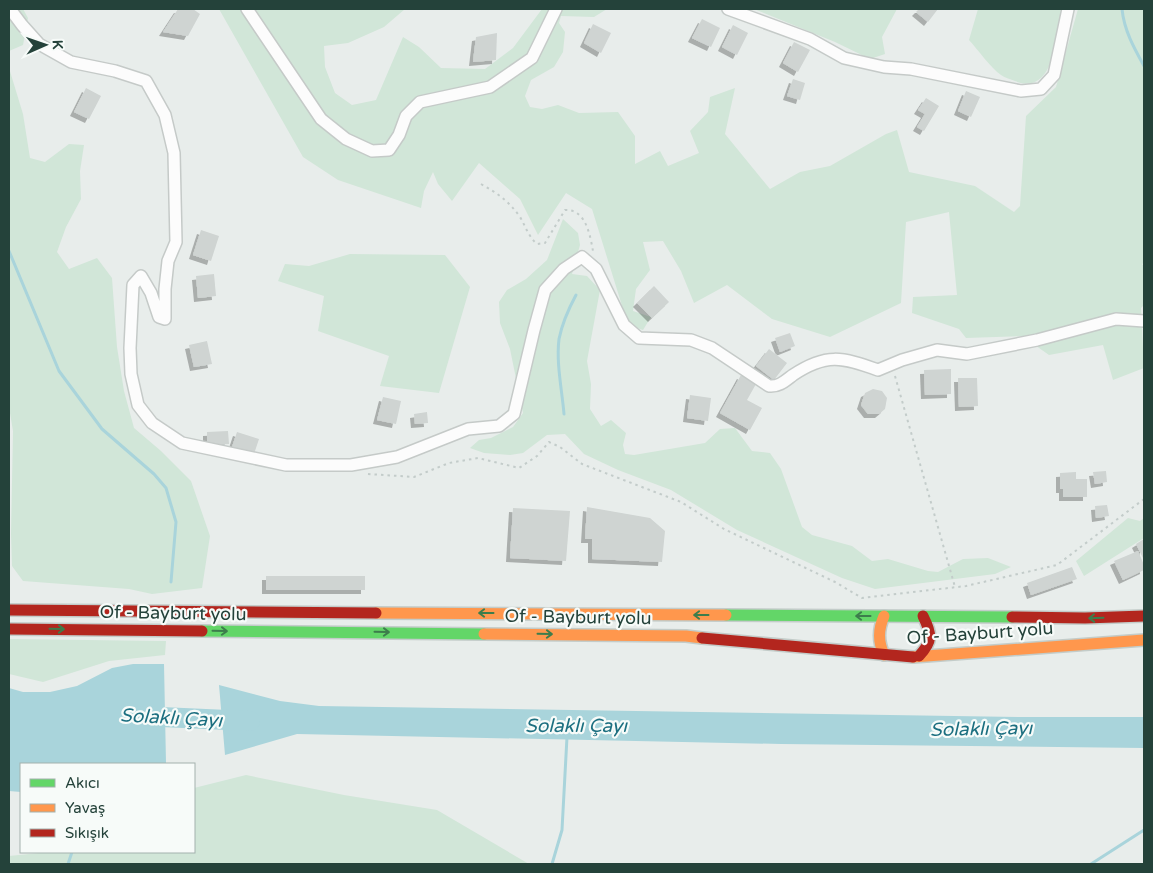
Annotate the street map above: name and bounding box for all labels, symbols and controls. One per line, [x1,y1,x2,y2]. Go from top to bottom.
north arrow [20,20,70,70]
text: K [49,40,66,50]
street label: Of - Bayburt yolu [99,601,247,625]
street label: Of - Bayburt yolu [504,605,652,629]
one-way arrow [478,608,494,618]
one-way arrow [693,610,709,620]
one-way arrow [855,611,872,621]
one-way arrow [1088,613,1104,622]
street label: Of - Bayburt yolu [906,617,1054,649]
one-way arrow [49,624,65,634]
one-way arrow [212,626,228,636]
one-way arrow [374,628,390,637]
one-way arrow [536,629,553,639]
water label: Solaklı Çayı [119,704,224,732]
water label: Solaklı Çayı [525,715,628,737]
water label: Solaklı Çayı [930,717,1033,741]
legend [20,763,195,853]
text: Akıcı [65,774,100,792]
text: Yavaş [65,799,105,817]
text: Sıkışık [65,824,109,842]

